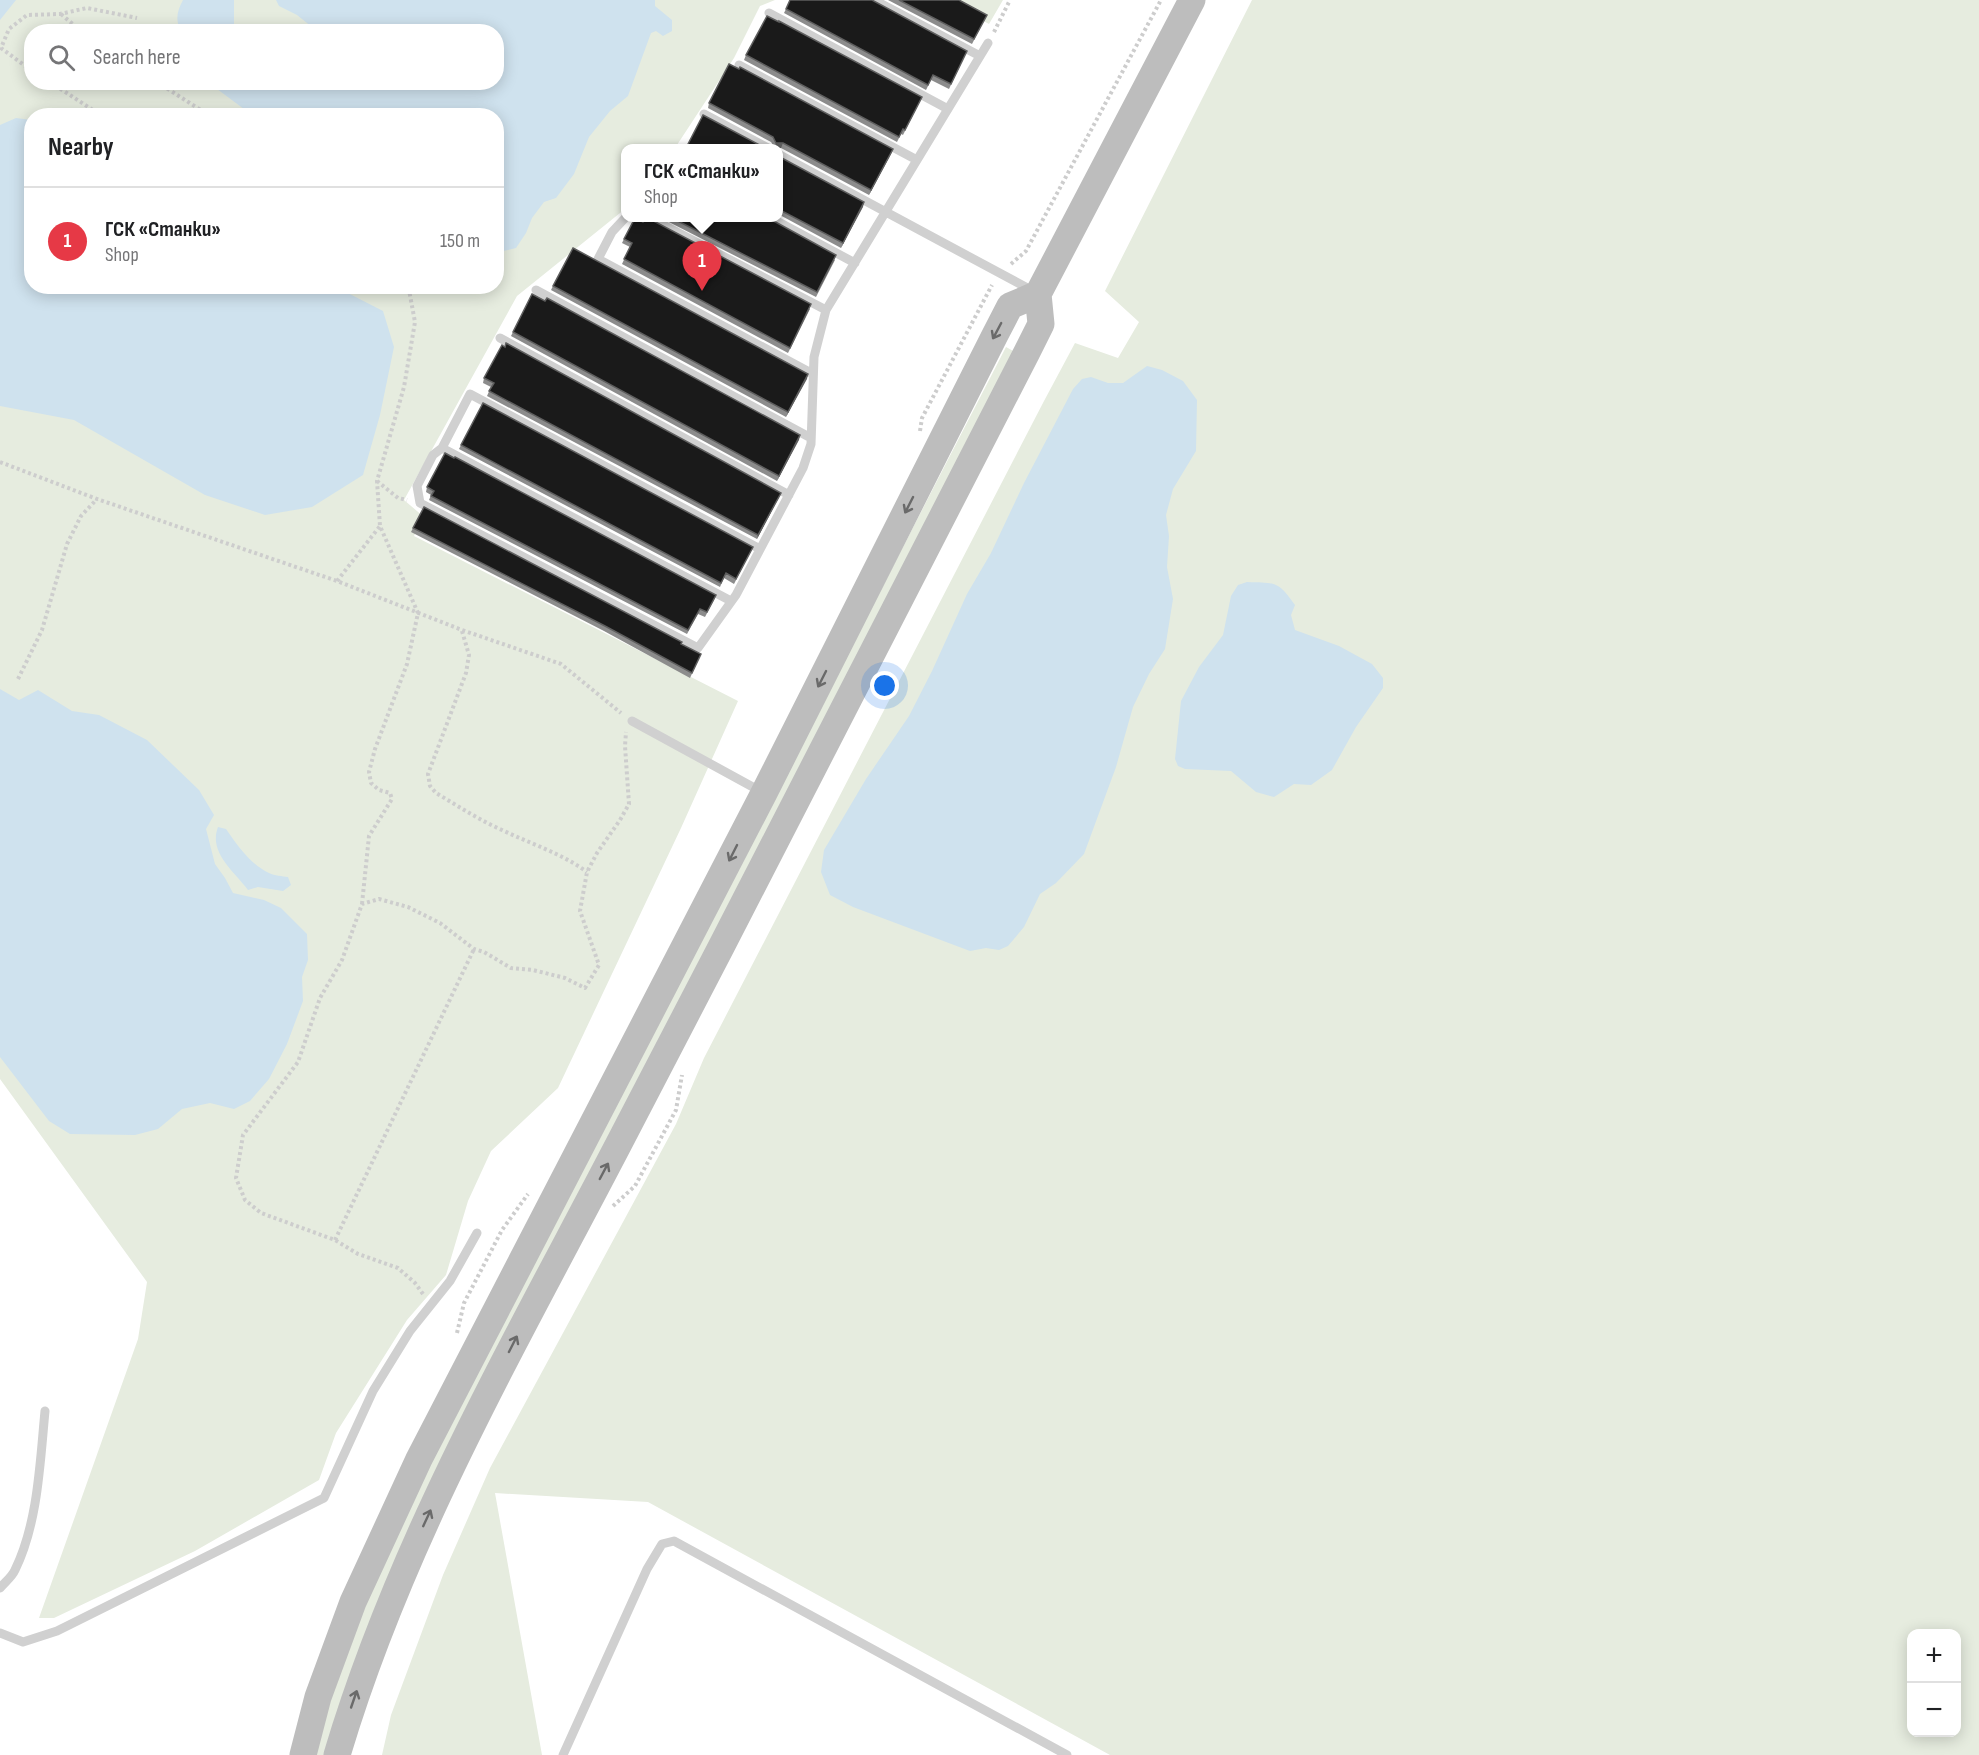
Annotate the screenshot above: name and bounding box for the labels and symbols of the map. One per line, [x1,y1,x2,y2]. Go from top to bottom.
pin: 1 [682,242,722,291]
one-way arrow [991,322,1003,340]
one-way arrow [903,496,915,514]
one-way arrow [815,670,827,688]
your location [870,671,899,700]
one-way arrow [727,844,739,861]
one-way arrow [599,1163,610,1181]
one-way arrow [508,1335,519,1353]
one-way arrow [421,1510,433,1528]
one-way arrow [349,1690,360,1709]

